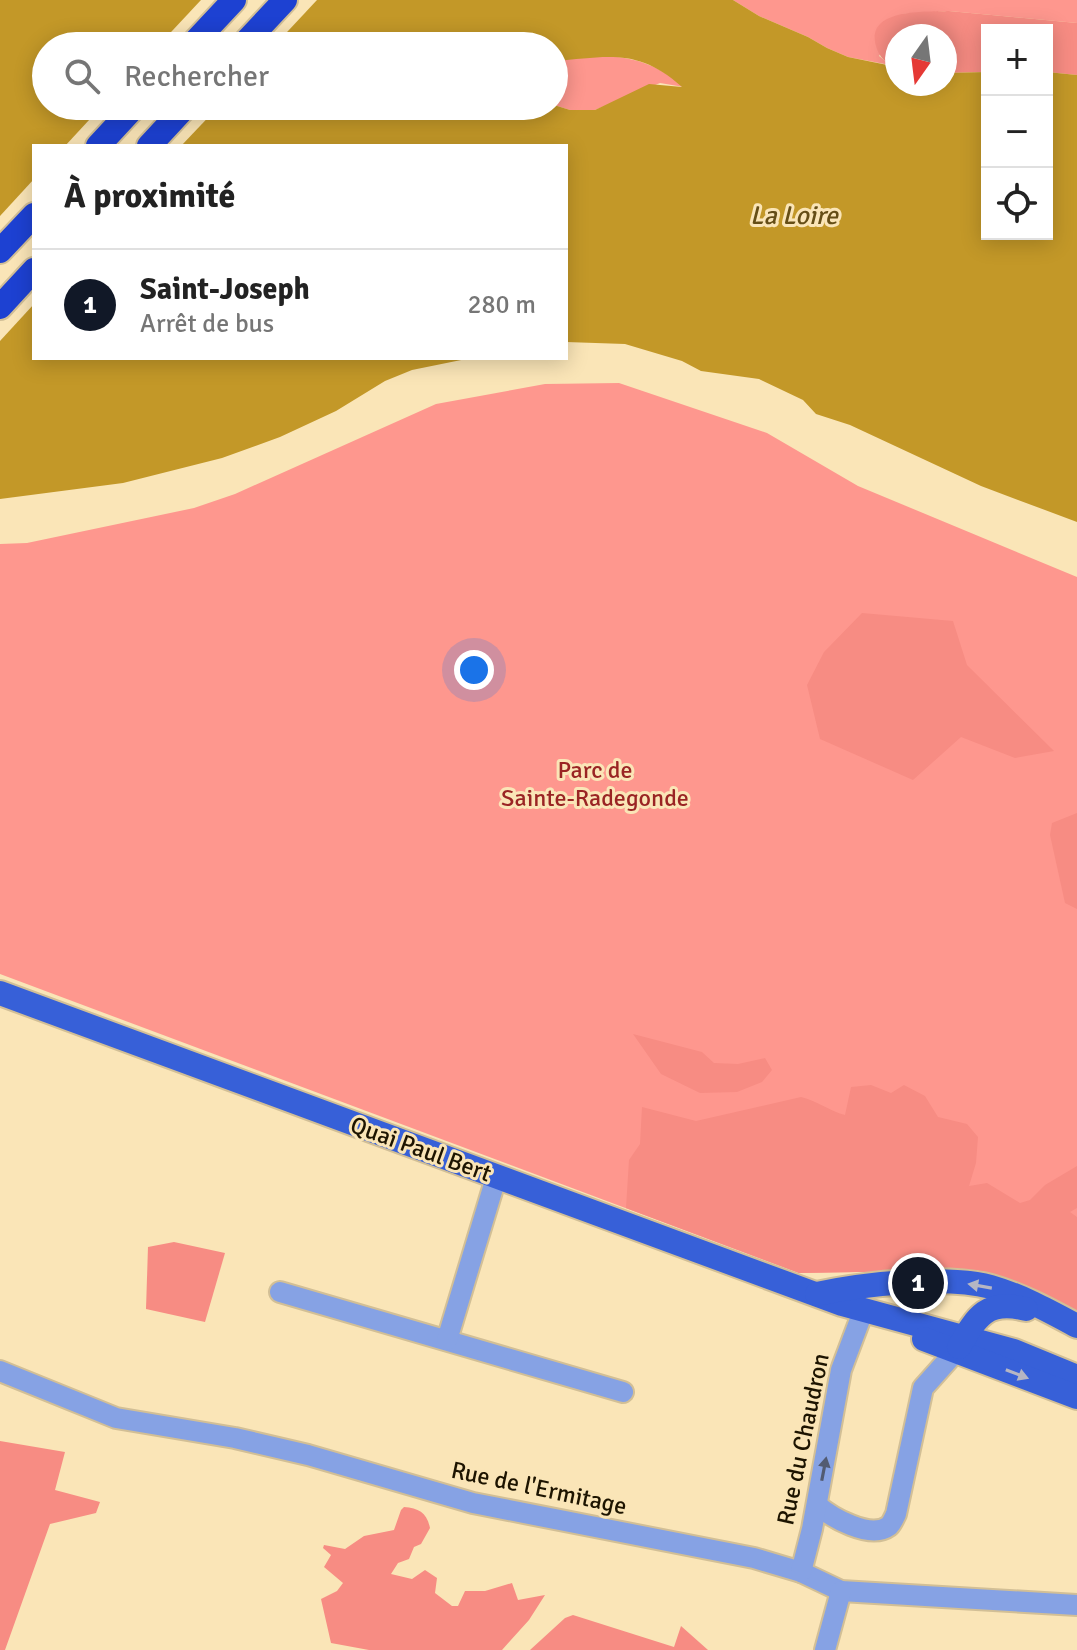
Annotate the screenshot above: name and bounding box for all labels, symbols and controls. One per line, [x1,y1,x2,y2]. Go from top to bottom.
north arrow [885,24,957,96]
map controls [981,24,1053,240]
button: + [981,24,1053,96]
search box [32,32,568,120]
icon: search [60,54,104,98]
text: Rechercher [124,58,269,95]
button: − [981,96,1053,168]
button: locate [981,168,1053,240]
text: À proximité [64,175,235,217]
water label: La Loire [750,200,840,232]
text: Saint-Joseph [140,271,310,308]
text: 1 [83,289,97,321]
text: 280 m [467,289,536,321]
text: Arrêt de bus [140,308,274,340]
your location [454,650,494,690]
park label: Parc de Sainte-Radegonde [501,755,689,813]
street label: Quai Paul Bert [346,1110,496,1188]
pin: 1 [892,1253,944,1313]
one-way arrow [967,1279,992,1291]
street label: Rue du Chaudron [770,1350,836,1528]
one-way arrow [1005,1368,1029,1381]
street label: Rue de l'Ermitage [449,1455,629,1521]
one-way arrow [818,1456,830,1481]

